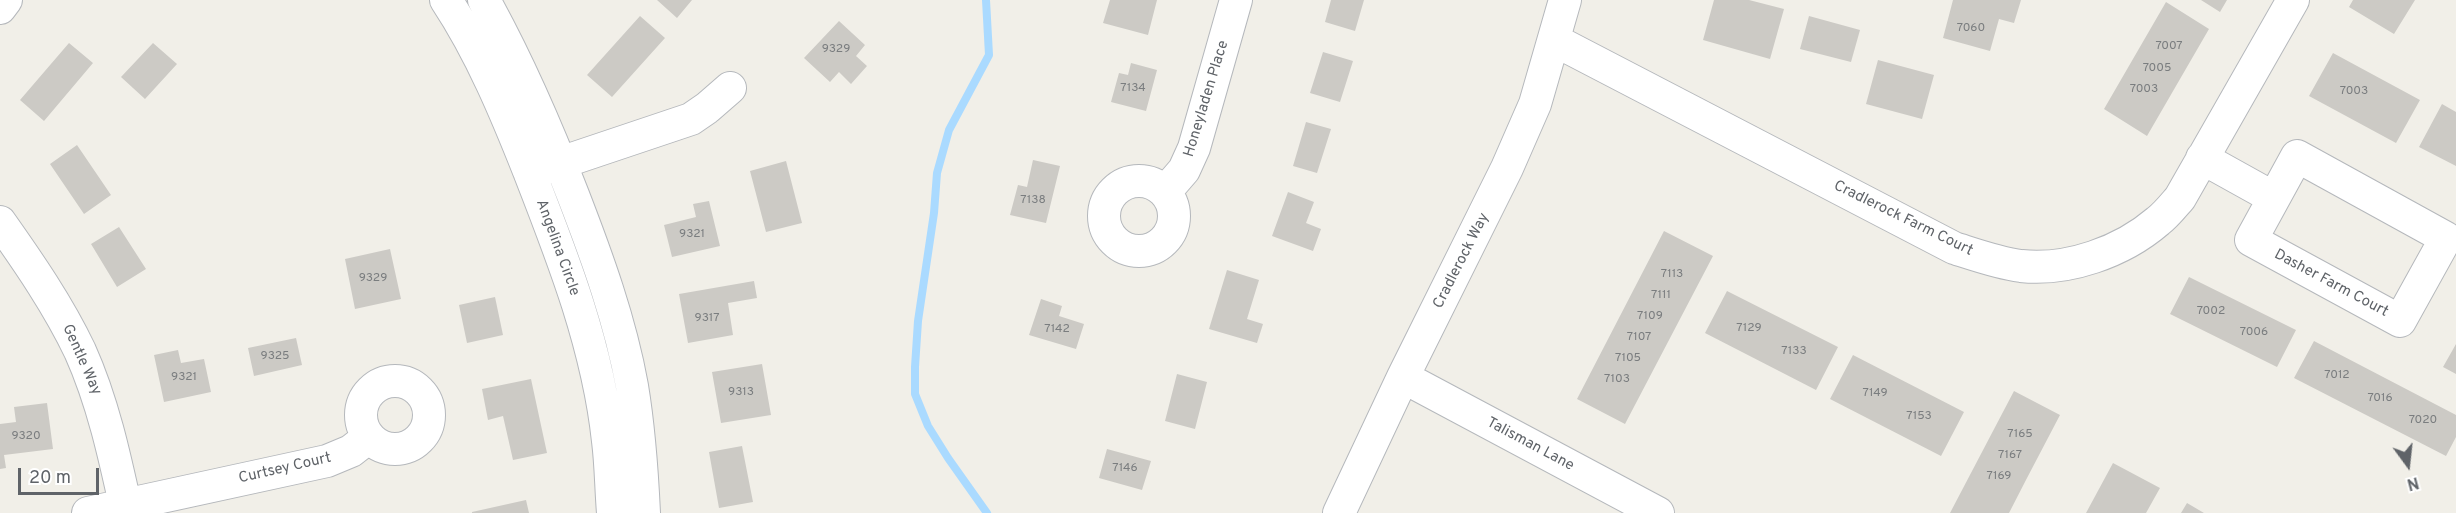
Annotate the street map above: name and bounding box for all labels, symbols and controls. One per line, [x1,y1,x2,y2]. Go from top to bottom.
house number: 7060 [1957,22,1985,36]
street label: Honeyladen Place [1181,38,1233,160]
house number: 7007 [2155,40,2183,54]
house number: 9329 [822,43,850,57]
house number: 7005 [2143,62,2171,76]
house number: 7134 [1120,82,1146,96]
house number: 7003 [2130,83,2158,97]
house number: 7003 [2340,85,2368,99]
street label: Cradlerock Farm Court [1830,177,1976,261]
house number: 7138 [1020,194,1046,208]
street label: Angelina Circle [531,197,583,299]
street label: Cradlerock Way [1430,210,1494,312]
house number: 9321 [679,228,705,242]
street label: Dasher Farm Court [2271,246,2391,322]
house number: 7113 [1661,268,1683,282]
house number: 9329 [359,272,387,286]
house number: 7111 [1651,289,1671,303]
house number: 7002 [2197,305,2225,319]
house number: 7109 [1637,310,1663,324]
house number: 9317 [694,312,720,326]
street label: Gentle Way [57,322,105,398]
house number: 7129 [1736,322,1762,336]
house number: 7142 [1044,323,1070,337]
house number: 7006 [2240,326,2268,340]
house number: 7107 [1627,331,1651,345]
house number: 7133 [1781,345,1807,359]
house number: 9325 [261,350,289,364]
house number: 7105 [1615,352,1641,366]
house number: 7012 [2324,369,2350,383]
house number: 9321 [171,371,197,385]
house number: 7103 [1604,373,1630,387]
house number: 9313 [728,386,754,400]
house number: 7149 [1862,387,1888,401]
house number: 7016 [2367,392,2393,406]
house number: 7153 [1906,410,1932,424]
street label: Talisman Lane [1483,414,1577,476]
house number: 7020 [2409,414,2437,428]
house number: 7165 [2007,428,2033,442]
house number: 9320 [11,430,41,444]
north arrow [2378,435,2438,495]
house number: 7167 [1998,449,2022,463]
street label: Curtsey Court [237,450,333,488]
scale bar [21,456,102,494]
house number: 7146 [1112,462,1138,476]
text: 20 m [29,467,71,490]
house number: 7169 [1987,470,2011,484]
text: N [2405,471,2421,494]

